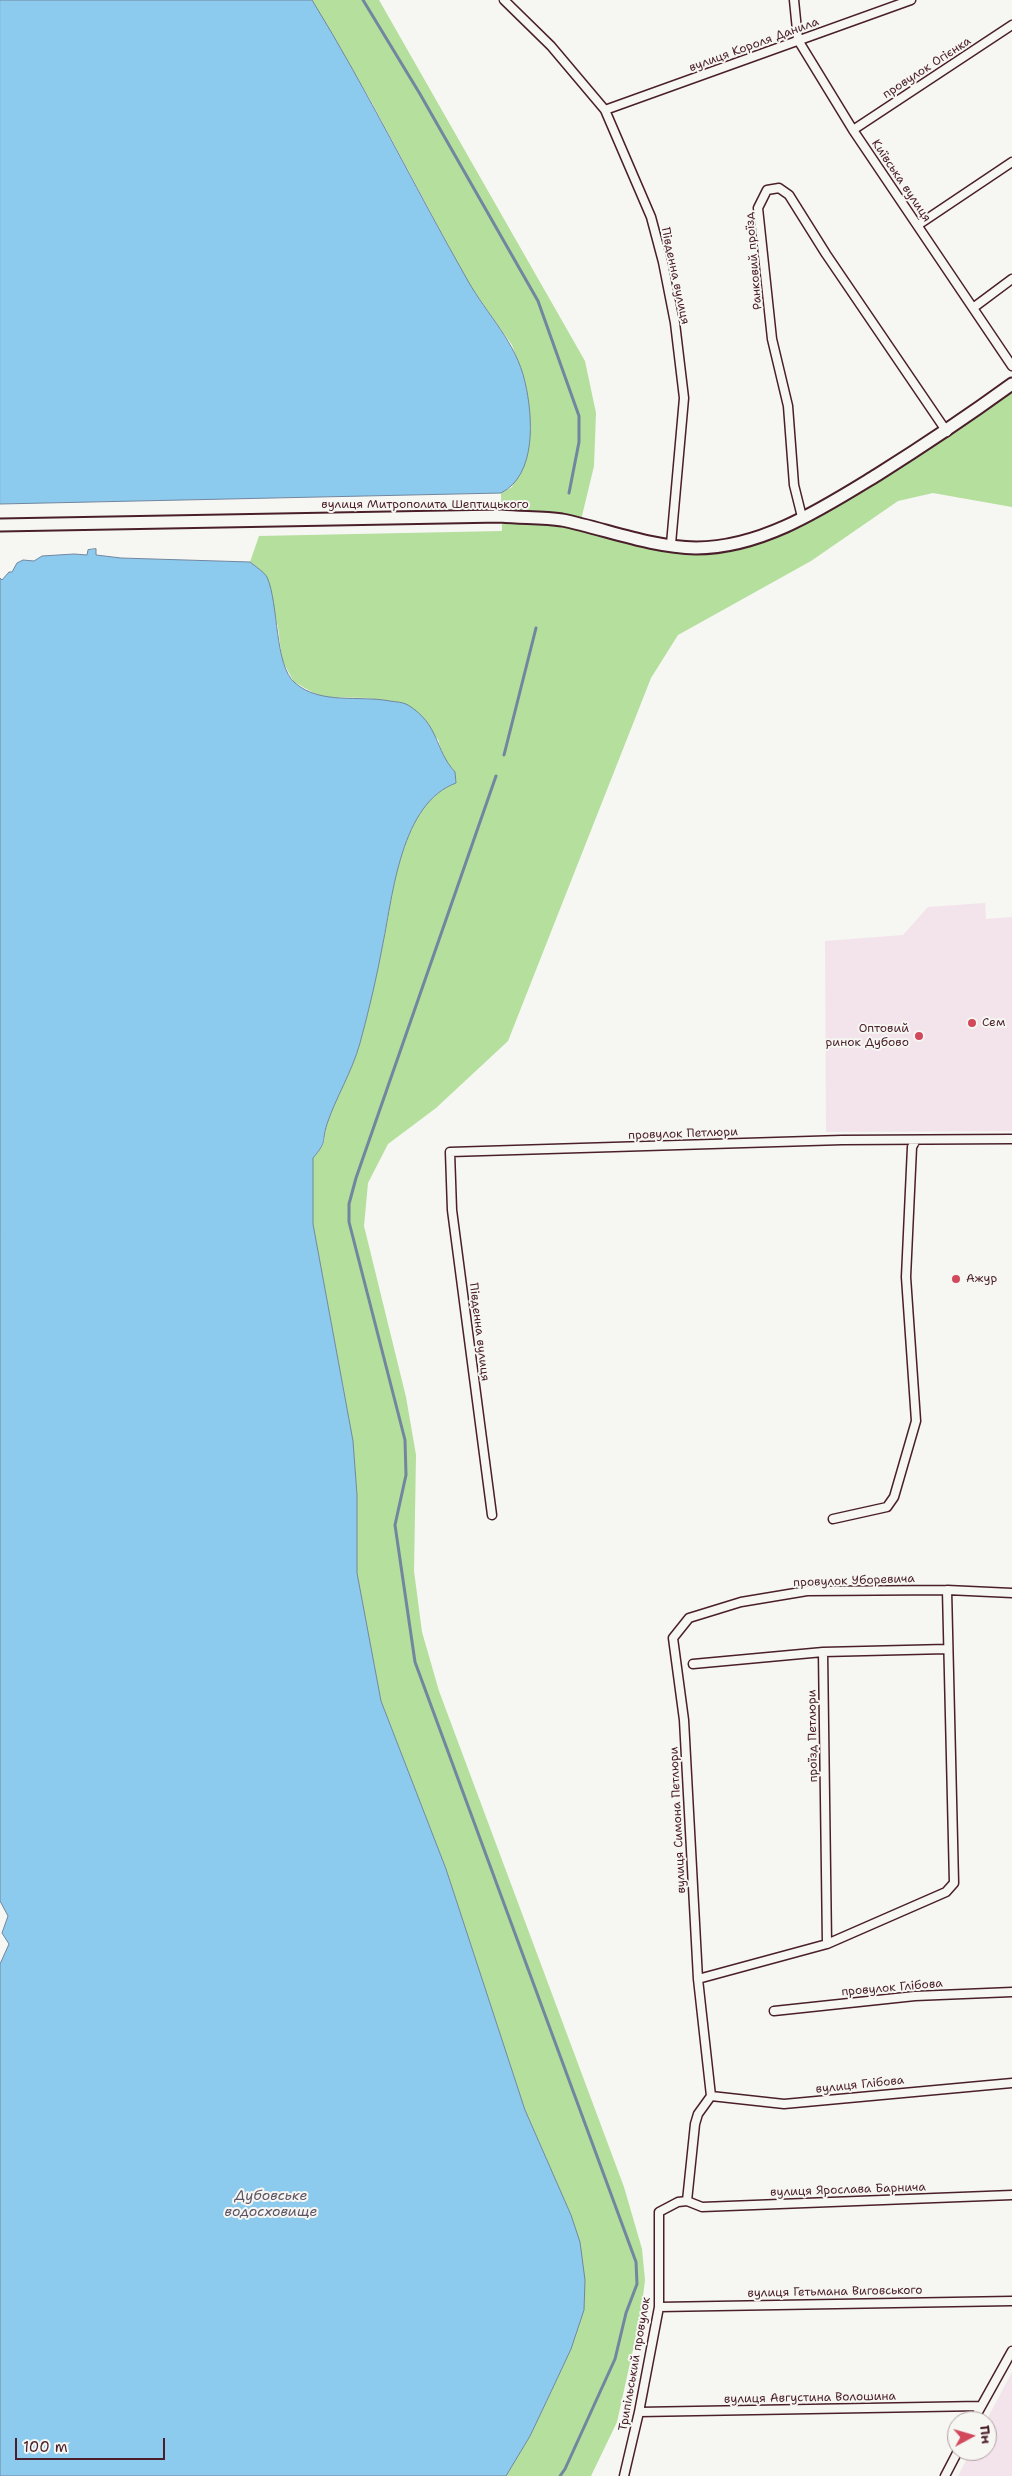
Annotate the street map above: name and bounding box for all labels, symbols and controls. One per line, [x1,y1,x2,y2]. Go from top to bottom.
street label: вулиця Короля Данила [687,15,821,75]
street label: провулок Огієнка [880,34,974,102]
street label: Київська вулиця [868,137,934,225]
street label: Ранковий проїзд [743,212,765,310]
street label: Південна вулиця [658,226,692,326]
street label: вулиця Митрополита Шептицького [321,498,529,512]
place label: Сем [982,1016,1005,1030]
marker: Сем [966,1017,978,1029]
place label: Оптовий ринок Дубово [826,1022,909,1050]
marker: Оптовий ринок Дубово [913,1030,925,1042]
street label: провулок Петлюри [628,1125,738,1143]
place label: Ажур [966,1272,997,1286]
marker: Ажур [950,1273,962,1285]
street label: Південна вулиця [466,1282,492,1382]
street label: провулок Уборевича [793,1572,915,1590]
street label: проїзд Петлюри [805,1689,821,1783]
street label: вулиця Симона Петлюри [667,1746,689,1894]
street label: провулок Глібова [841,1976,943,2000]
street label: вулиця Глібова [815,2073,905,2097]
street label: вулиця Ярослава Барнича [770,2180,926,2200]
water label: Дубовське водосховище [225,2188,317,2220]
street label: вулиця Гетьмана Виговського [747,2283,923,2301]
street label: Трипільський провулок [616,2296,654,2432]
street label: вулиця Августина Волошина [724,2389,896,2407]
north arrow [947,2411,997,2461]
text: Пн [976,2424,996,2445]
scale bar [18,2428,168,2460]
text: 100 m [23,2437,68,2457]

